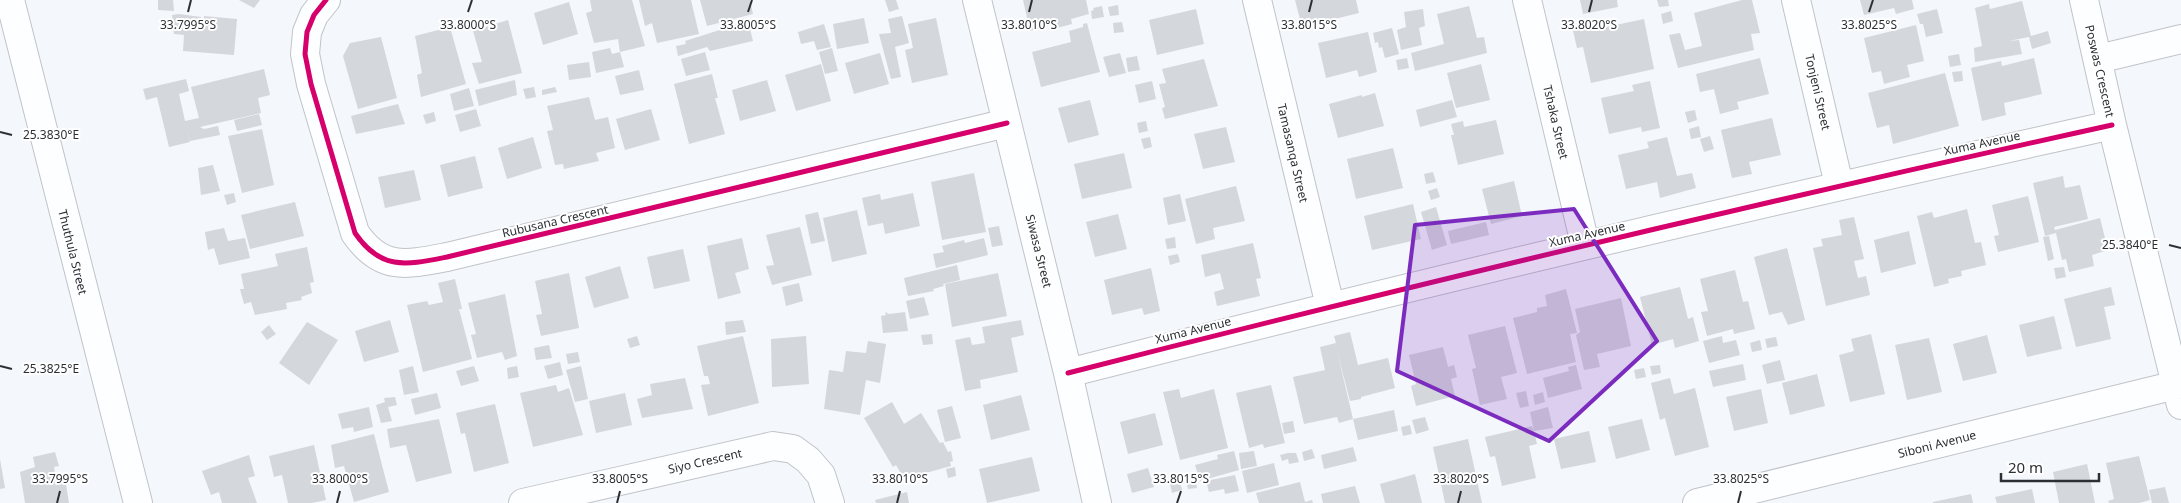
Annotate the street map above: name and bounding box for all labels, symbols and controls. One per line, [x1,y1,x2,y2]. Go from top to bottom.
text: 33.7995°S [160,16,216,33]
text: 33.8000°S [440,16,496,33]
text: 33.8005°S [720,16,776,33]
text: 33.8010°S [1001,16,1057,33]
text: 33.8015°S [1281,16,1337,33]
text: 33.8020°S [1561,16,1617,33]
text: 33.8025°S [1841,16,1897,33]
street label: Poswas Crescent [2081,23,2119,120]
street label: Tonjeni Street [1801,52,1835,132]
street label: Tshaka Street [1539,83,1573,161]
street label: Tamasanqa Street [1273,102,1313,205]
text: 25.3830°E [23,126,79,143]
street label: Xuma Avenue [1942,127,2022,159]
street label: Rubusana Crescent [500,200,610,241]
street label: Thuthula Street [54,208,92,297]
street label: Siwasa Street [1022,213,1056,290]
street label: Xuma Avenue [1547,217,1627,251]
text: 25.3840°E [2102,236,2158,253]
street label: Xuma Avenue [1153,312,1233,348]
text: 25.3825°E [23,360,79,377]
street label: Siboni Avenue [1896,426,1978,462]
street label: Siyo Crescent [666,444,744,478]
scale bar [2001,450,2098,482]
text: 20 m [2008,457,2043,477]
text: 33.7995°S [32,470,88,487]
text: 33.8000°S [312,470,368,487]
text: 33.8005°S [592,470,648,487]
text: 33.8010°S [872,470,928,487]
text: 33.8015°S [1153,470,1209,487]
text: 33.8020°S [1433,470,1489,487]
text: 33.8025°S [1713,470,1769,487]

